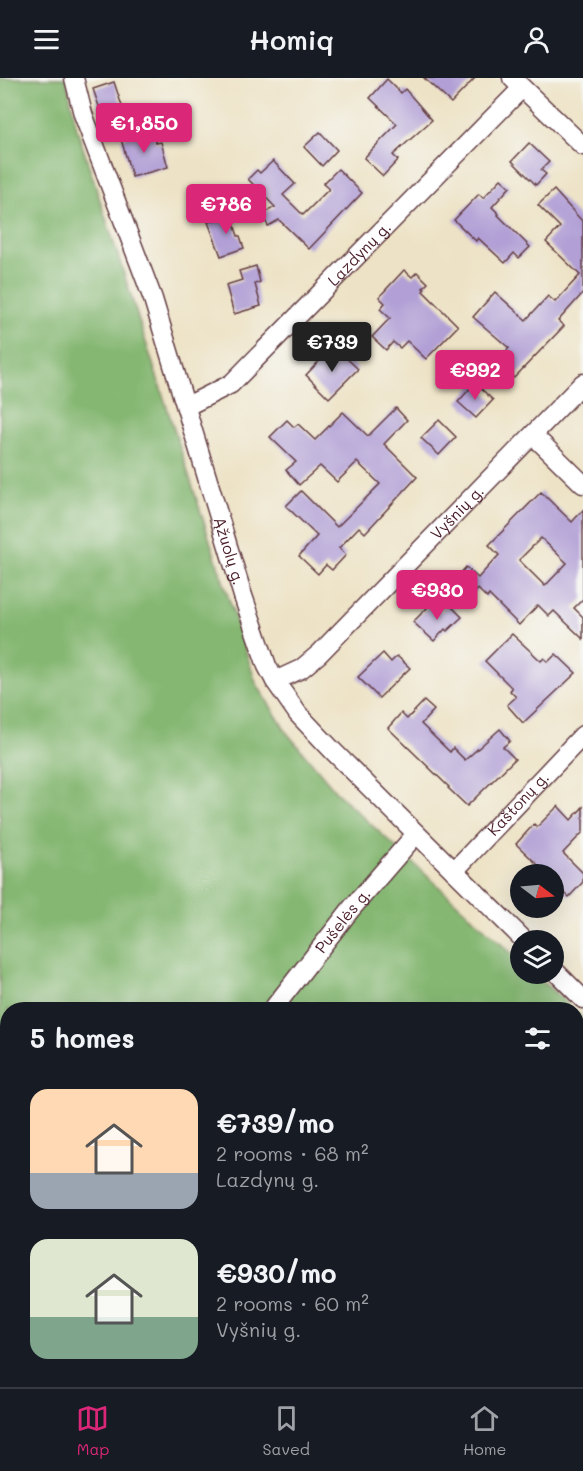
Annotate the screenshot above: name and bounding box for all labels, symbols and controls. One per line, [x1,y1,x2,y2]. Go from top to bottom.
text: Homiq [249,22,334,57]
icon: menu [30,23,63,56]
icon: person [520,23,553,56]
pin: €1,850 [95,103,193,154]
text: €1,850 [110,109,178,135]
pin: €786 [190,184,262,235]
text: €786 [200,190,252,216]
street label: Lazdynų g. [322,216,395,290]
pin: €739 [296,322,368,373]
text: €739 [306,328,358,354]
pin: €992 [439,350,511,401]
text: €992 [449,356,501,382]
street label: Vyšnių g. [425,480,488,544]
street label: Ąžuolų g. [210,514,250,587]
pin: €930 [401,570,473,621]
text: €930 [410,576,464,602]
street label: Kaštonų g. [482,767,553,840]
north arrow [510,864,564,918]
map controls [510,864,564,984]
street label: Pušelės g. [310,883,375,957]
button: layers [510,930,564,984]
text: 5 homes [30,1021,135,1055]
icon: filters [521,1022,554,1055]
text: €739/mo [216,1106,334,1140]
icon: home [78,1113,150,1185]
text: 2 rooms · 68 m² [216,1140,369,1166]
text: Lazdynų g. [216,1166,319,1192]
text: €930/mo [216,1256,337,1290]
icon: home [78,1263,150,1335]
text: 2 rooms · 60 m² [216,1290,369,1316]
text: Vyšnių g. [216,1316,301,1342]
tab: Map [76,1402,109,1459]
tab: Saved [262,1402,310,1459]
tab: Home [463,1402,506,1459]

